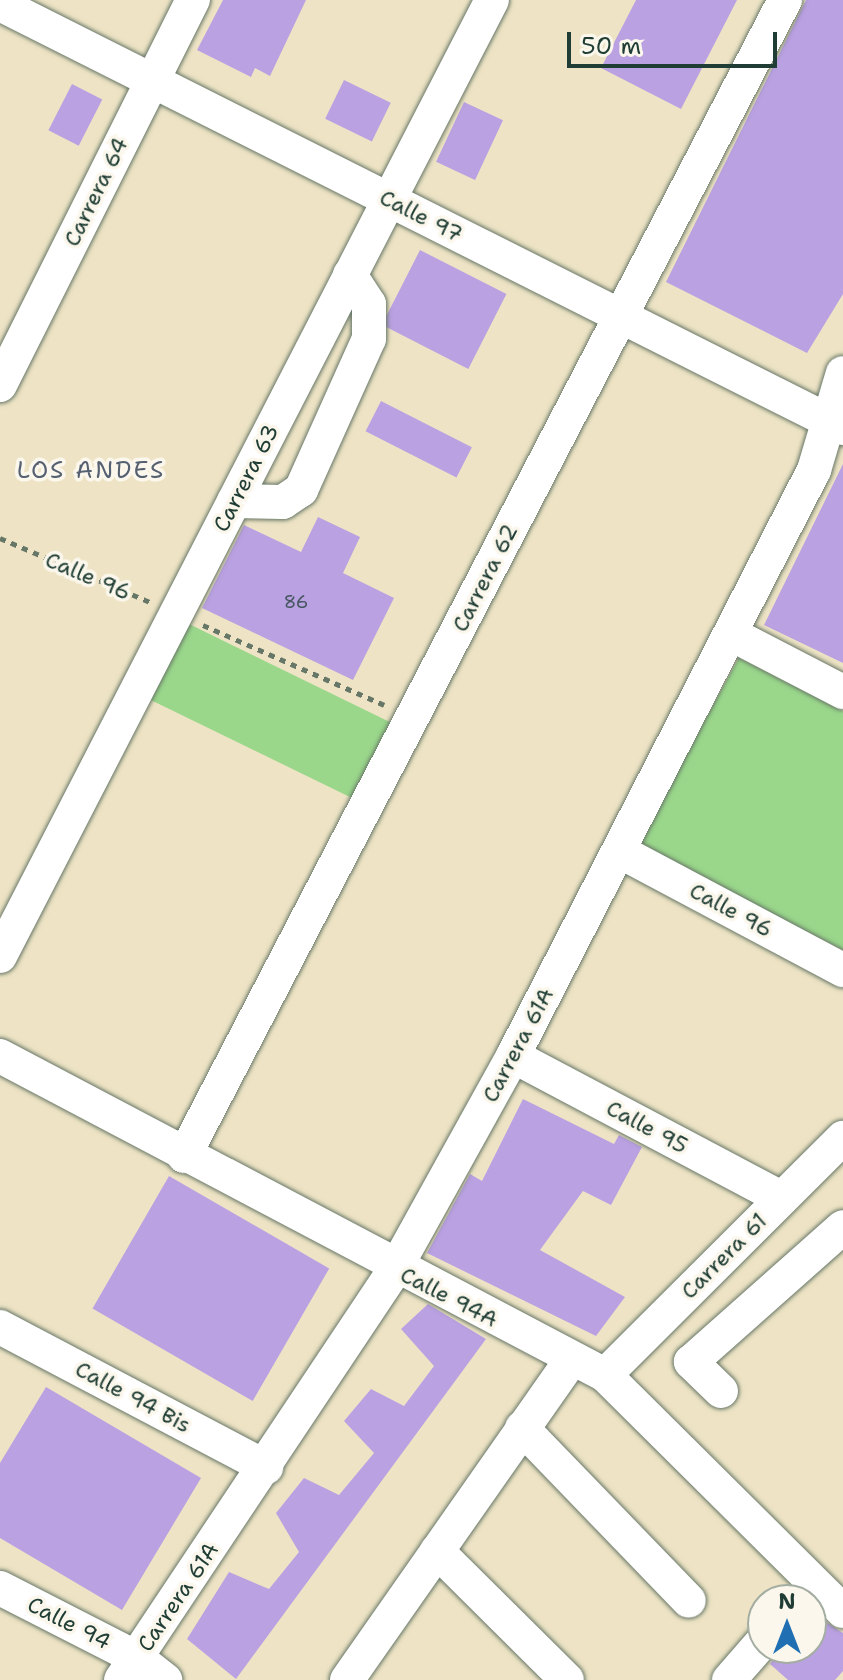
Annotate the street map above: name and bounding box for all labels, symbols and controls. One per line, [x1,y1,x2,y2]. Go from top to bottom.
scale bar [571,16,781,66]
text: 50 m [581,30,641,62]
street label: Carrera 64 [58,133,134,251]
street label: Calle 97 [375,184,467,248]
street label: Carrera 63 [208,420,284,536]
district label: LOS ANDES [17,457,165,485]
street label: Carrera 62 [447,520,523,636]
street label: Calle 96 [41,546,135,606]
house number: 86 [284,591,308,613]
street label: Calle 96 [685,877,777,943]
street label: Carrera 61A [477,983,559,1107]
street label: Calle 95 [602,1095,692,1159]
street label: Carrera 61 [676,1208,772,1304]
street label: Calle 94A [396,1261,502,1333]
street label: Calle 94 Bis [71,1356,195,1438]
street label: Carrera 61A [132,1537,224,1657]
north arrow [747,1584,827,1664]
text: N [778,1587,796,1616]
street label: Calle 94 [23,1591,115,1655]

